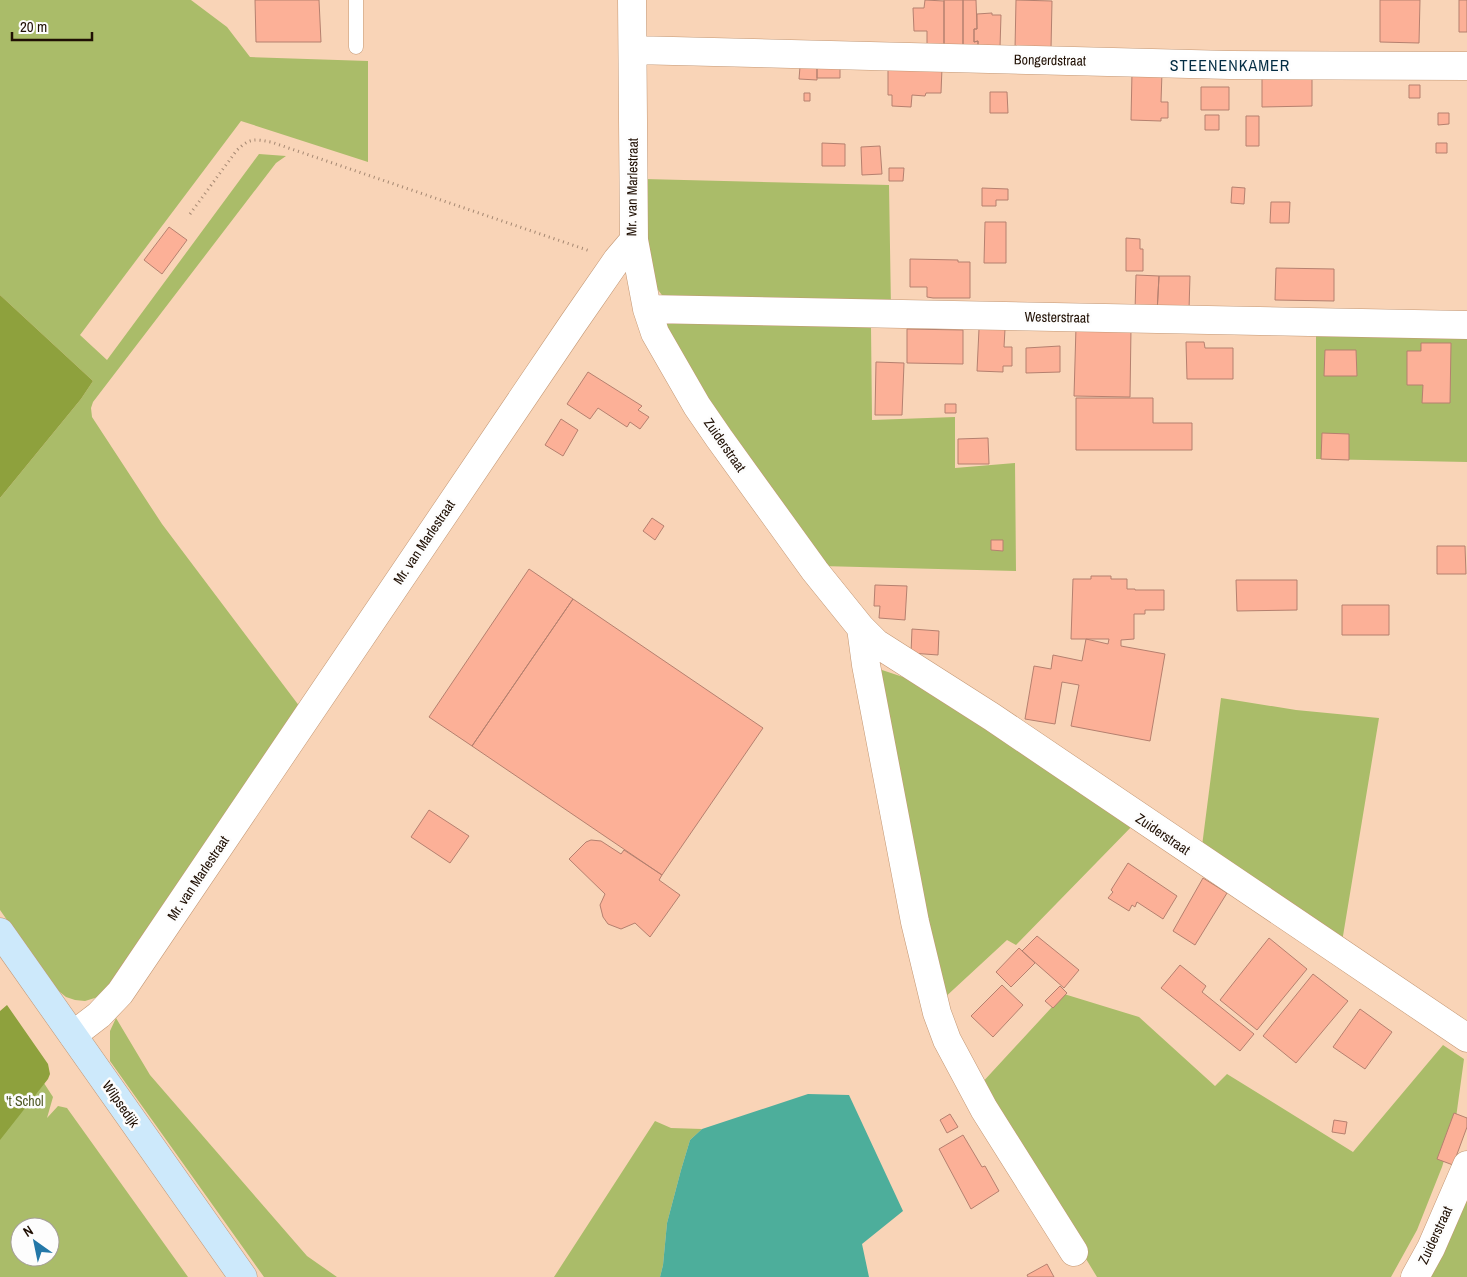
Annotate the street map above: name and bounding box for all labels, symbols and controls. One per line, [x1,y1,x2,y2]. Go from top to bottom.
scale bar [12,10,92,42]
text: 20 m [20,16,47,37]
street label: Bongerdstraat [1014,50,1086,70]
district label: STEENENKAMER [1170,54,1290,76]
street label: Mr. van Marlestraat [622,138,642,236]
street label: Westerstraat [1024,307,1090,327]
street label: Zuiderstraat [700,414,750,476]
street label: Mr. van Marlestraat [389,496,459,588]
street label: Zuiderstraat [1132,809,1194,859]
street label: Mr. van Marlestraat [163,832,233,924]
street label: Wilpsedijk [98,1077,144,1131]
park label: 't Schol [6,1092,44,1110]
street label: Zuiderstraat [1414,1203,1456,1267]
north arrow [10,1217,60,1267]
text: N [20,1221,36,1241]

